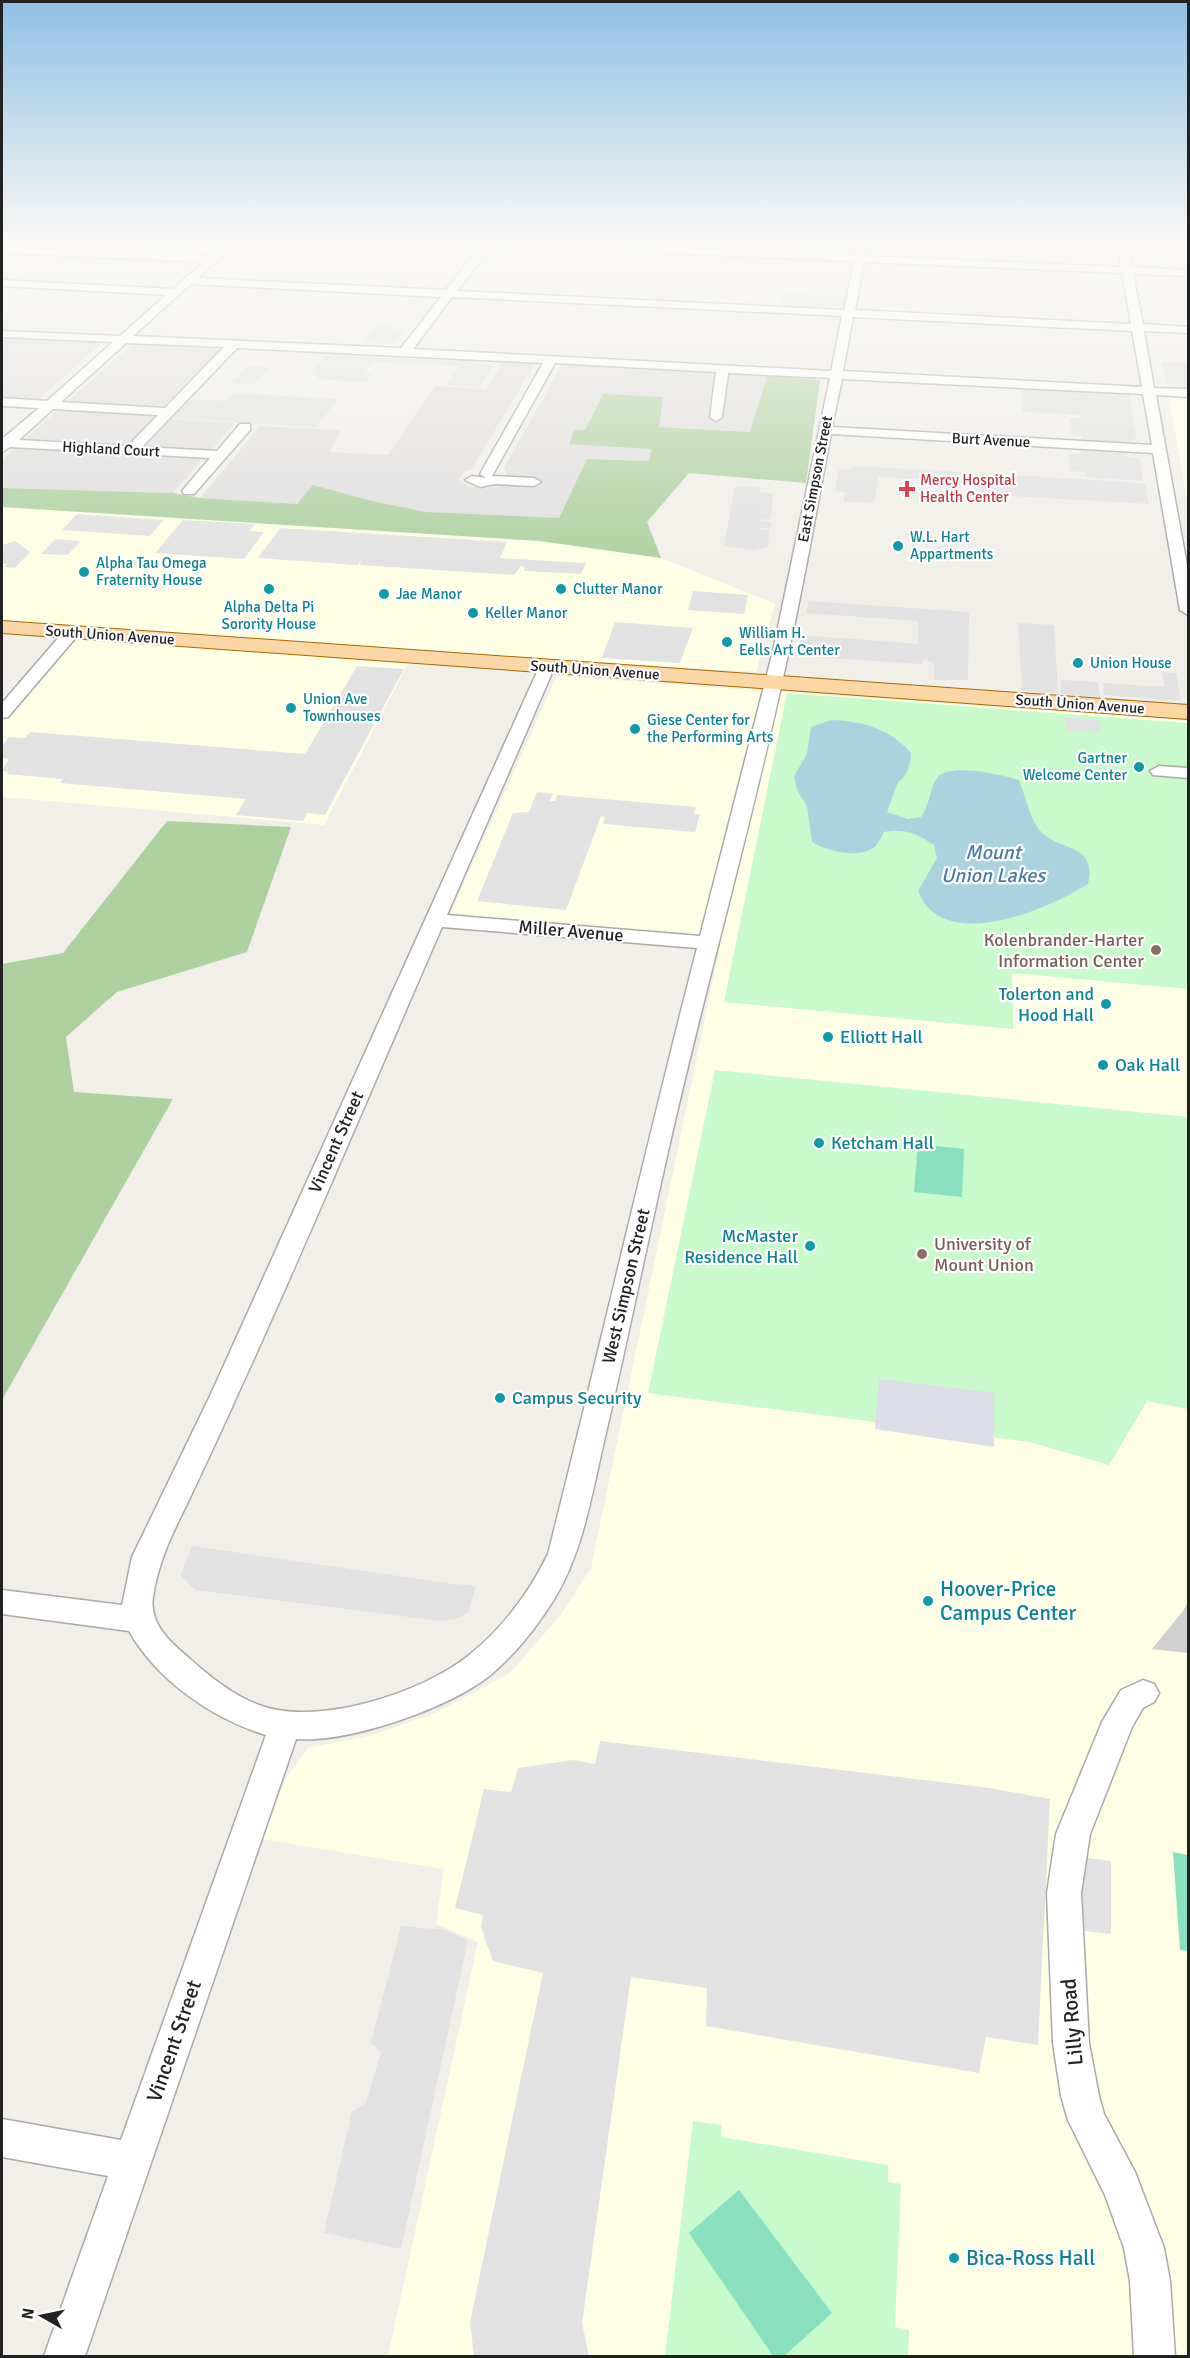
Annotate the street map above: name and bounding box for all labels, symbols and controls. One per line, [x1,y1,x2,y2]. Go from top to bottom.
street label: East Simpson Street [794,414,836,544]
street label: Burt Avenue [951,429,1031,451]
street label: Highland Court [62,437,160,461]
place label: Mercy Hospital Health Center [920,471,1016,506]
marker: Mercy Hospital Health Center [898,480,916,498]
place label: W.L. Hart Appartments [910,528,994,563]
marker: W.L. Hart Appartments [891,539,905,553]
place label: Alpha Tau Omega Fraternity House [96,554,207,589]
marker: Alpha Tau Omega Fraternity House [77,565,91,579]
place label: Clutter Manor [573,580,663,598]
marker: Alpha Delta Pi Sorority House [262,582,276,596]
marker: Clutter Manor [554,582,568,596]
place label: Jae Manor [396,585,462,603]
marker: Jae Manor [377,587,391,601]
place label: Alpha Delta Pi Sorority House [222,598,316,633]
place label: Keller Manor [485,604,568,622]
marker: Keller Manor [466,606,480,620]
street label: South Union Avenue [45,622,175,648]
place label: William H. Eells Art Center [739,624,840,659]
marker: William H. Eells Art Center [720,635,734,649]
place label: Union House [1090,654,1172,672]
marker: Union House [1071,656,1085,670]
street label: South Union Avenue [530,657,660,683]
place label: Union Ave Townhouses [303,690,381,725]
street label: South Union Avenue [1015,691,1145,717]
marker: Union Ave Townhouses [284,701,298,715]
place label: Giese Center for the Performing Arts [647,711,774,746]
marker: Giese Center for the Performing Arts [628,722,642,736]
place label: Gartner Welcome Center [1023,749,1127,784]
marker: Gartner Welcome Center [1132,760,1146,774]
water label: Mount Union Lakes [941,840,1047,888]
street label: Miller Avenue [517,915,625,947]
place label: Kolenbrander-Harter Information Center [984,929,1144,972]
marker: Kolenbrander-Harter Information Center [1149,943,1163,957]
place label: Tolerton and Hood Hall [998,983,1094,1026]
marker: Tolerton and Hood Hall [1099,997,1113,1011]
place label: Elliott Hall [840,1026,923,1048]
marker: Elliott Hall [821,1030,835,1044]
place label: Oak Hall [1115,1054,1180,1076]
marker: Oak Hall [1096,1058,1110,1072]
street label: Vincent Street [304,1088,368,1196]
place label: Ketcham Hall [831,1132,934,1154]
marker: Ketcham Hall [812,1136,826,1150]
street label: West Simpson Street [597,1206,655,1366]
place label: McMaster Residence Hall [684,1225,798,1268]
place label: University of Mount Union [934,1233,1034,1276]
marker: McMaster Residence Hall [803,1239,817,1253]
marker: University of Mount Union [915,1247,929,1261]
place label: Campus Security [512,1387,642,1409]
marker: Campus Security [493,1391,507,1405]
place label: Hoover-Price Campus Center [940,1576,1077,1626]
marker: Hoover-Price Campus Center [921,1594,935,1608]
street label: Vincent Street [141,1976,207,2106]
street label: Lilly Road [1055,1977,1089,2067]
place label: Bica-Ross Hall [966,2245,1095,2271]
marker: Bica-Ross Hall [947,2251,961,2265]
north arrow [12,2286,72,2346]
text: N [17,2307,39,2321]

